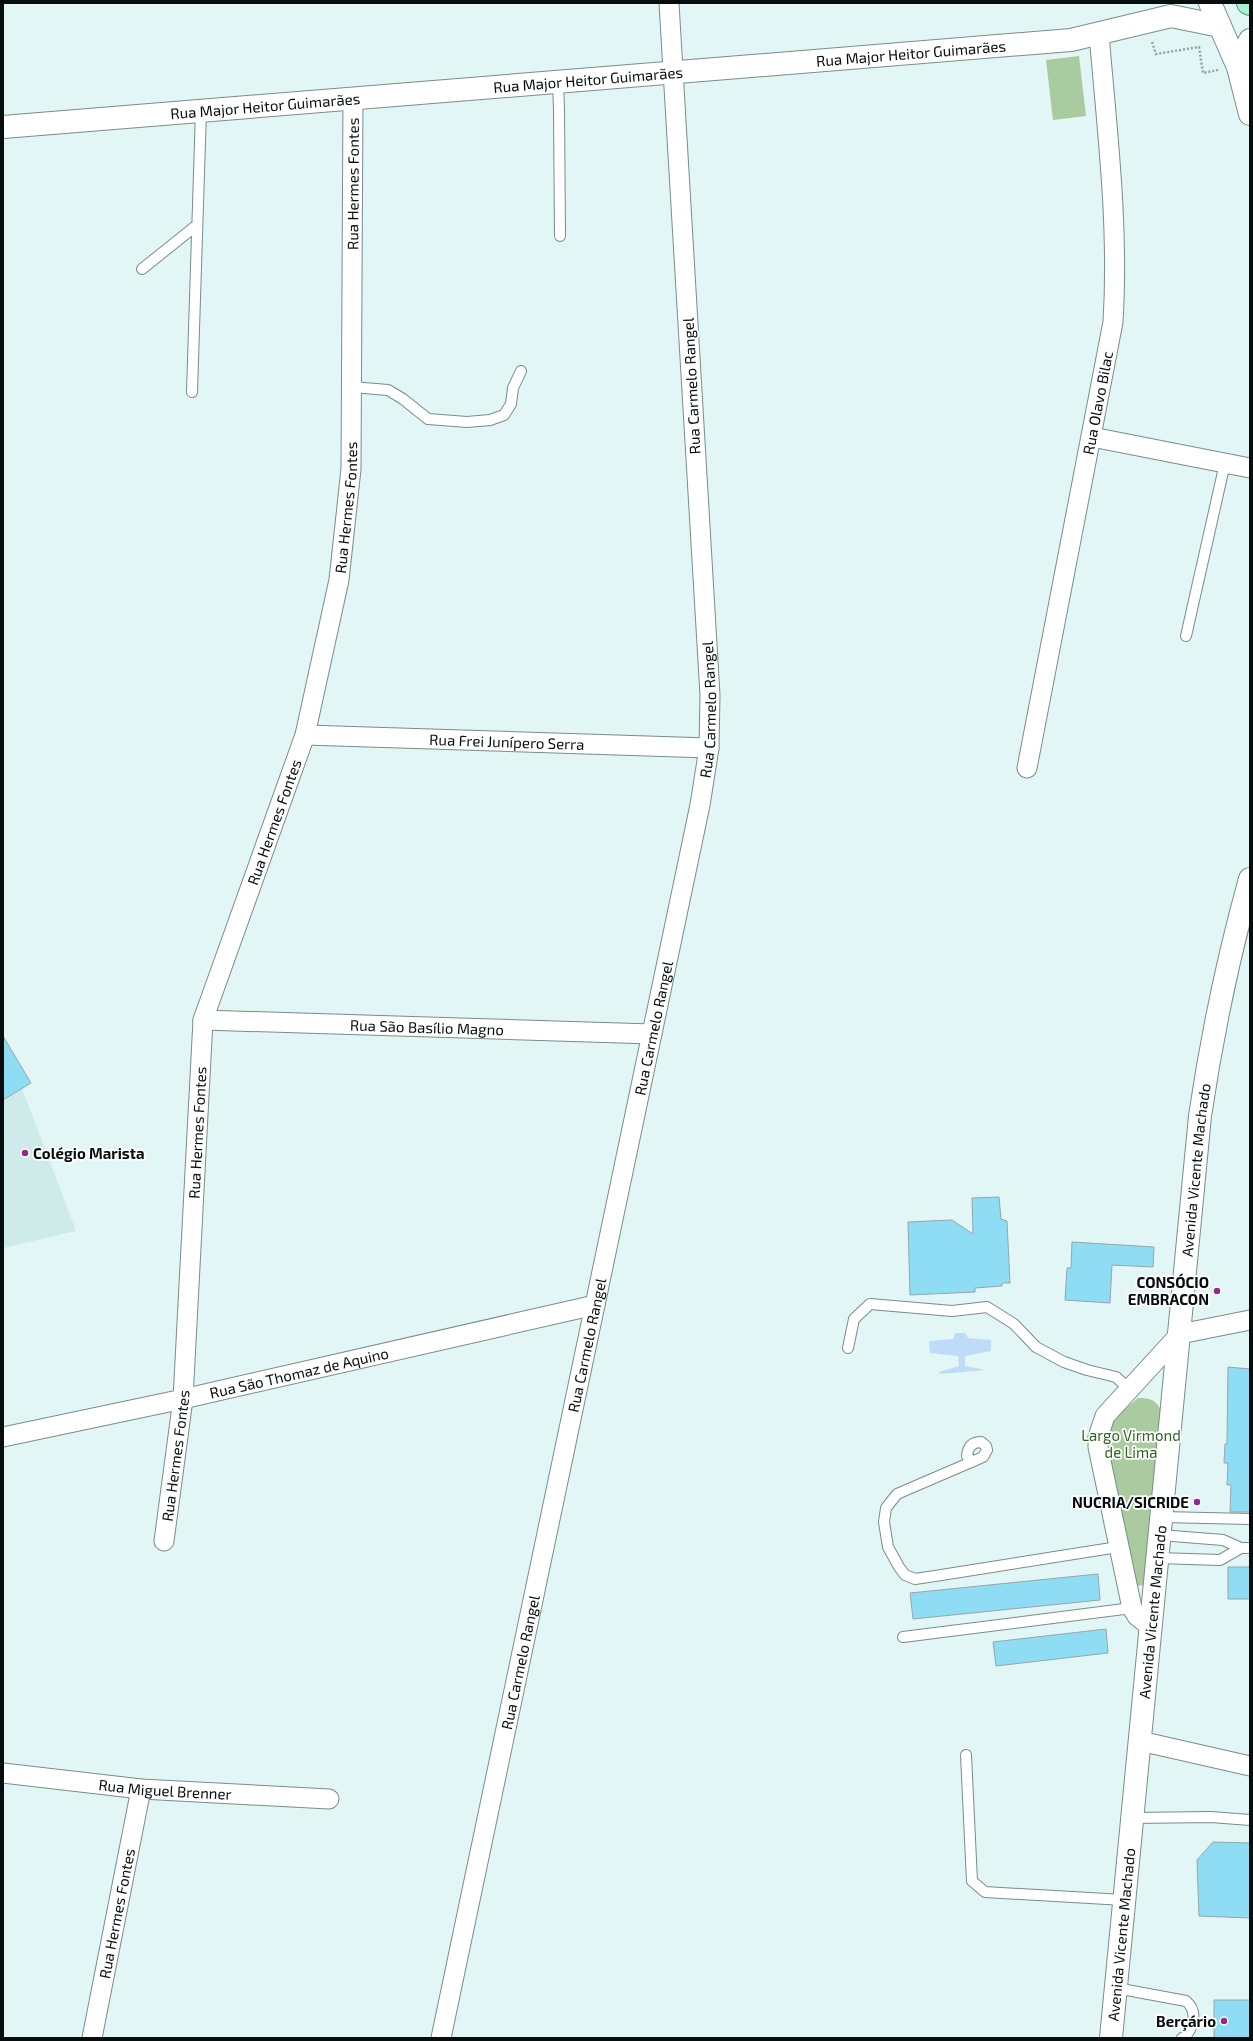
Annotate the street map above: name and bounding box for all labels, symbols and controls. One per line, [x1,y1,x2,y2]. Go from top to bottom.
street label: Rua Major Heitor Guimarães [815,36,1007,70]
street label: Rua Major Heitor Guimarães [492,63,684,96]
street label: Rua Major Heitor Guimarães [170,89,361,122]
street label: Rua Hermes Fontes [343,118,362,250]
street label: Rua Carmelo Rangel [678,317,704,455]
street label: Rua Olavo Bilac [1079,349,1116,456]
street label: Rua Hermes Fontes [331,442,360,574]
street label: Rua Carmelo Rangel [695,640,719,779]
street label: Rua Frei Junípero Serra [429,730,585,753]
street label: Rua Hermes Fontes [243,757,305,887]
street label: Rua Carmelo Rangel [630,959,676,1097]
street label: Rua São Basílio Magno [350,1016,504,1038]
street label: Rua Hermes Fontes [185,1066,210,1199]
street label: Avenida Vicente Machado [1177,1082,1214,1258]
place label: Colégio Marista [33,1144,144,1162]
marker: Colégio Marista [20,1148,30,1158]
place label: CONSÓCIO EMBRACON [1128,1273,1209,1308]
street label: Rua Carmelo Rangel [564,1276,610,1414]
marker: CONSÓCIO EMBRACON [1212,1286,1222,1296]
street label: Rua São Thomaz de Aquino [208,1343,390,1402]
street label: Rua Hermes Fontes [158,1390,192,1523]
park label: Largo Virmond de Lima [1081,1426,1181,1461]
place label: NUCRIA/SICRIDE [1072,1493,1189,1511]
marker: NUCRIA/SICRIDE [1192,1497,1202,1507]
street label: Avenida Vicente Machado [1135,1524,1169,1700]
street label: Rua Carmelo Rangel [497,1593,543,1731]
street label: Rua Miguel Brenner [98,1775,232,1803]
street label: Rua Hermes Fontes [95,1847,138,1980]
street label: Avenida Vicente Machado [1104,1847,1138,2022]
place label: Berçário [1156,2012,1216,2032]
marker: Berçário [1219,2016,1229,2026]

